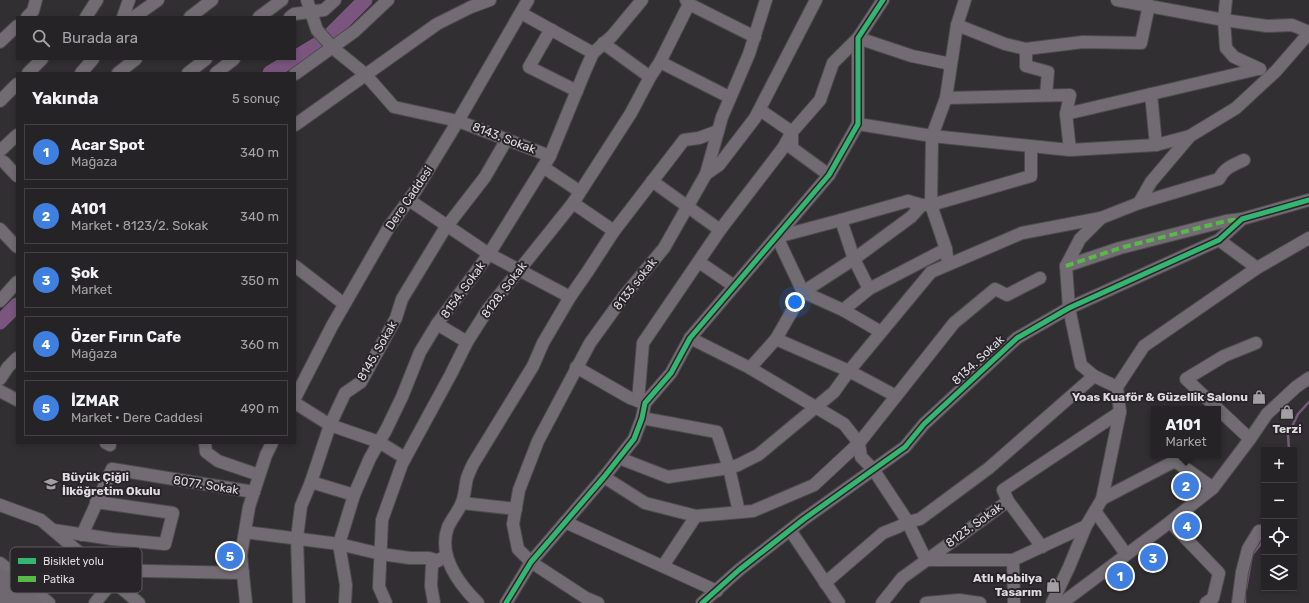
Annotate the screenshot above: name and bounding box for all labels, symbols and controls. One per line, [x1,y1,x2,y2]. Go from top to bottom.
search box [16,16,296,60]
icon: search [30,27,52,49]
text: Burada ara [62,29,138,47]
text: Yakında [32,88,98,108]
text: 5 sonuç [232,91,280,106]
street label: 8143. Sokak [470,120,538,157]
text: Acar Spot [71,136,145,154]
text: 1 [43,145,49,160]
text: 340 m [240,145,279,160]
text: Mağaza [71,154,117,169]
street label: Dere Caddesi [383,163,435,232]
text: A101 [71,200,106,218]
text: 2 [42,209,50,224]
text: 340 m [240,209,279,224]
text: Market · 8123/2. Sokak [71,218,208,233]
street label: 8133 sokak [610,255,660,313]
street label: 8154. Sokak [438,258,489,321]
street label: 8128. Sokak [478,259,530,321]
text: Şok [71,264,99,282]
text: 3 [42,273,50,288]
text: 350 m [240,273,279,288]
text: Market [71,282,112,297]
your location [785,292,805,312]
street label: 8145. Sokak [354,318,400,383]
text: Özer Fırın Cafe [71,328,181,346]
street label: 8134. Sokak [949,332,1008,388]
text: 4 [42,337,50,352]
text: 360 m [240,337,279,352]
text: Mağaza [71,346,117,361]
shop icon: Yoas Kuaför & Güzellik Salonu [1251,389,1267,405]
place label: Yoas Kuaför & Güzellik Salonu [1072,390,1248,404]
text: İZMAR [71,392,119,410]
text: 5 [42,401,50,416]
text: 490 m [240,401,279,416]
shop icon: Terzi [1279,404,1295,420]
popup [1151,406,1221,458]
text: Market · Dere Caddesi [71,410,203,425]
text: A101 [1165,416,1201,434]
place label: Terzi [1272,422,1302,436]
text: Market [1165,434,1207,449]
map controls [1261,447,1297,591]
button: + [1261,447,1297,483]
place label: Büyük Çiğli İlköğretim Okulu [62,470,160,498]
pin: 2 [1173,471,1199,501]
street label: 8077. Sokak [172,473,240,497]
school or university icon: Büyük Çiğli İlköğretim Okulu [43,476,59,492]
button: − [1261,483,1297,519]
street label: 8123. Sokak [943,499,1006,550]
pin: 4 [1174,511,1200,541]
button: locate [1261,519,1297,555]
pin: 5 [217,541,243,571]
pin: 3 [1140,543,1166,573]
legend [10,547,142,593]
text: Bisiklet yolu [43,555,104,568]
button: layers [1261,555,1297,591]
pin: 1 [1107,561,1133,591]
place label: Atlı Mobilya Tasarım [973,571,1042,599]
text: Patika [43,573,75,586]
shop icon: Atlı Mobilya Tasarım [1045,577,1061,593]

